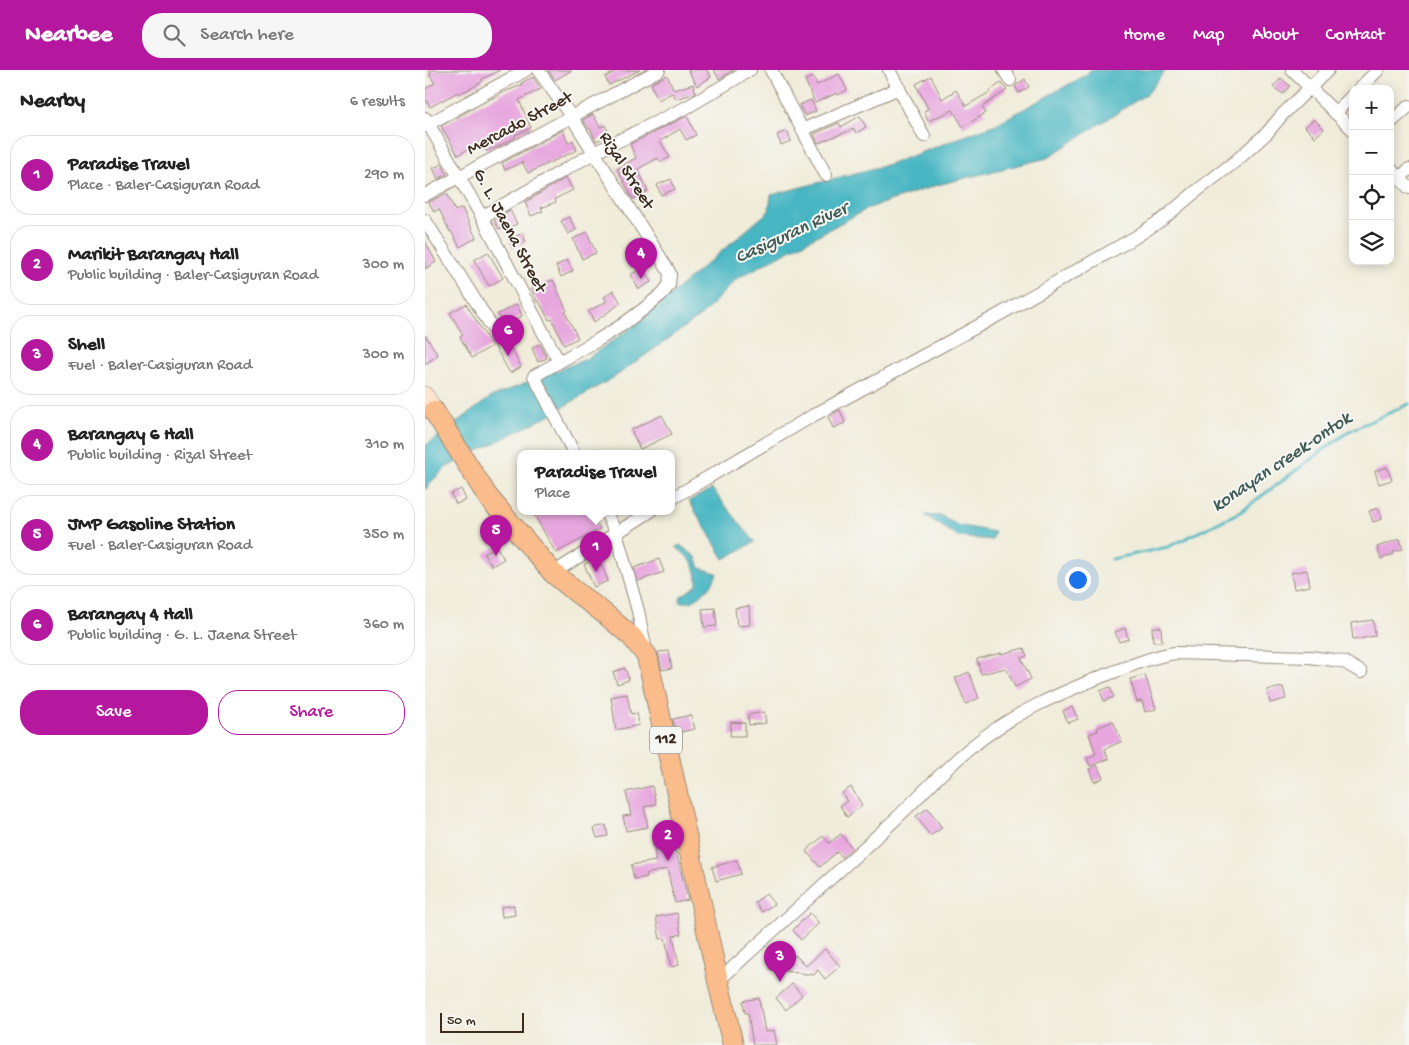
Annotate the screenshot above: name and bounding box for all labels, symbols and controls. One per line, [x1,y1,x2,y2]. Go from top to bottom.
search box [142,13,492,58]
text: Nearbee [25,21,112,50]
icon: search [160,21,188,49]
text: Search here [200,24,294,47]
text: Home [1123,25,1165,46]
text: Map [1193,25,1224,46]
text: About [1252,25,1298,46]
text: Contact [1326,25,1384,46]
map controls [1349,85,1394,265]
button: + [1349,85,1394,130]
street label: Mercado Street [464,87,578,161]
text: Nearby [20,90,85,115]
text: 6 results [350,93,405,112]
street label: Rizal Street [594,128,659,215]
button: − [1349,130,1394,175]
text: Paradise Travel [68,154,190,177]
street label: G. L. Jaena Street [467,165,551,298]
text: 1 [34,166,40,185]
text: 290 m [364,166,404,185]
button: locate [1349,175,1394,220]
text: Place · Baler-Casiguran Road [68,177,259,196]
water label: Casiguran River [732,196,856,270]
button: layers [1349,220,1394,265]
pin: 4 [625,238,657,279]
text: Marikit Barangay Hall [68,244,239,267]
text: 2 [33,256,41,275]
text: 300 m [362,256,404,275]
text: Public building · Baler-Casiguran Road [68,267,318,286]
pin: 6 [492,315,524,356]
text: Shell [68,334,105,357]
text: 3 [33,346,41,365]
text: 300 m [362,346,404,365]
text: Fuel · Baler-Casiguran Road [68,357,252,376]
water label: konayan creek-ontok [1208,407,1357,518]
text: Barangay 6 Hall [68,424,194,447]
text: 4 [33,436,41,455]
text: 310 m [365,436,404,455]
text: Public building · Rizal Street [68,447,252,466]
popup [517,450,675,515]
text: Paradise Travel [535,462,657,485]
text: Place [535,485,570,504]
text: JMP Gasoline Station [68,514,235,537]
pin: 5 [480,515,512,556]
text: 5 [33,526,41,545]
text: 350 m [363,526,404,545]
pin: 1 [580,531,612,572]
text: Fuel · Baler-Casiguran Road [68,537,252,556]
your location [1065,567,1091,593]
text: Barangay 4 Hall [68,604,193,627]
text: 6 [33,616,41,635]
text: 360 m [363,616,404,635]
text: Public building · G. L. Jaena Street [68,627,296,646]
button: Save [20,690,208,735]
button: Share [218,690,405,735]
road number: 112 [650,726,682,754]
pin: 2 [652,820,684,861]
pin: 3 [764,941,796,982]
scale bar [440,1010,524,1033]
text: 50 m [447,1013,476,1030]

